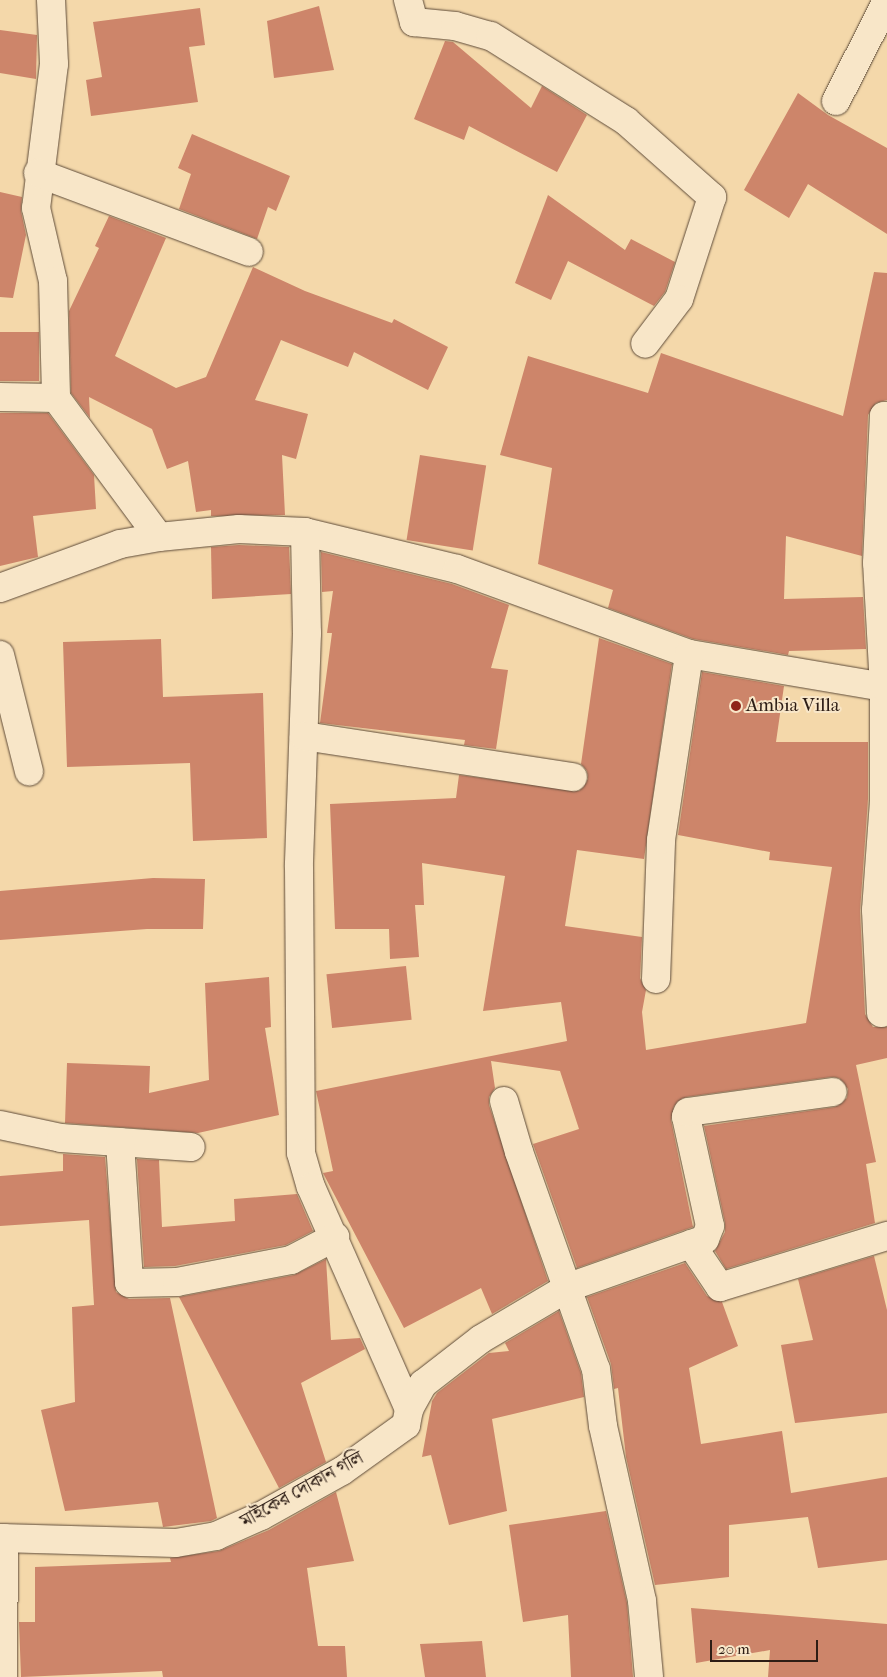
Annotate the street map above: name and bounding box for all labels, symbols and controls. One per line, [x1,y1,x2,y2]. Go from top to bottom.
place label: Ambia Villa [746,695,840,717]
marker: Ambia Villa [730,700,742,712]
street label: মাইকের দোকান গলি [236,1447,368,1533]
scale bar [712,1630,820,1662]
text: 20 m [718,1640,750,1658]

